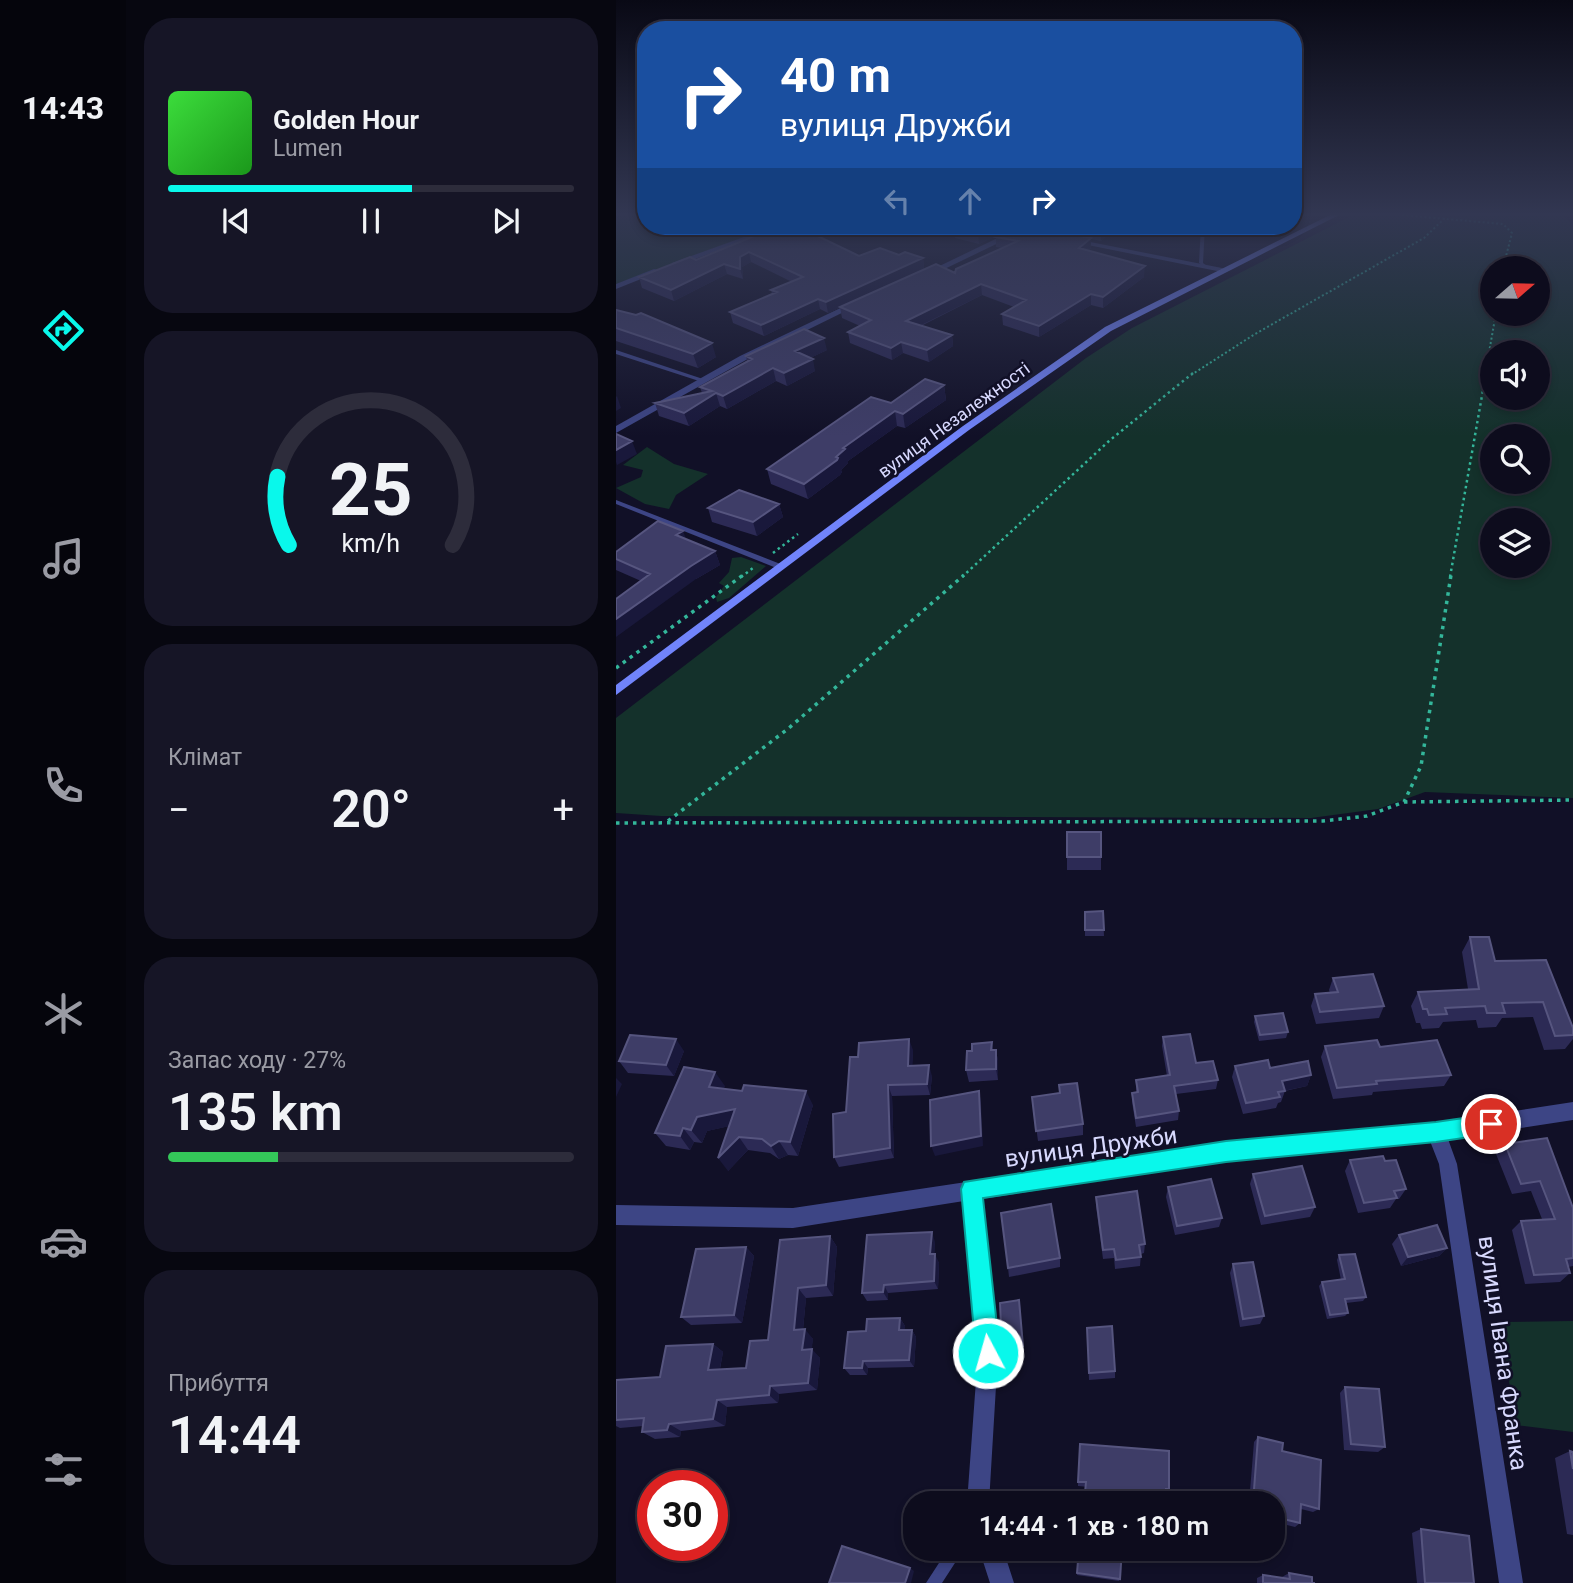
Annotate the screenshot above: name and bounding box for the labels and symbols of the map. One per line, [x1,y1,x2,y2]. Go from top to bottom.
north arrow [1480,256,1550,326]
street label: вулиця Незалежності [874,357,1034,482]
pin [1461,1094,1521,1154]
street label: вулиця Дружби [1003,1121,1179,1173]
street label: вулиця Івана Франка [1473,1234,1533,1472]
position arrow [951,1316,1025,1390]
speed limit sign: 30 [637,1470,728,1561]

